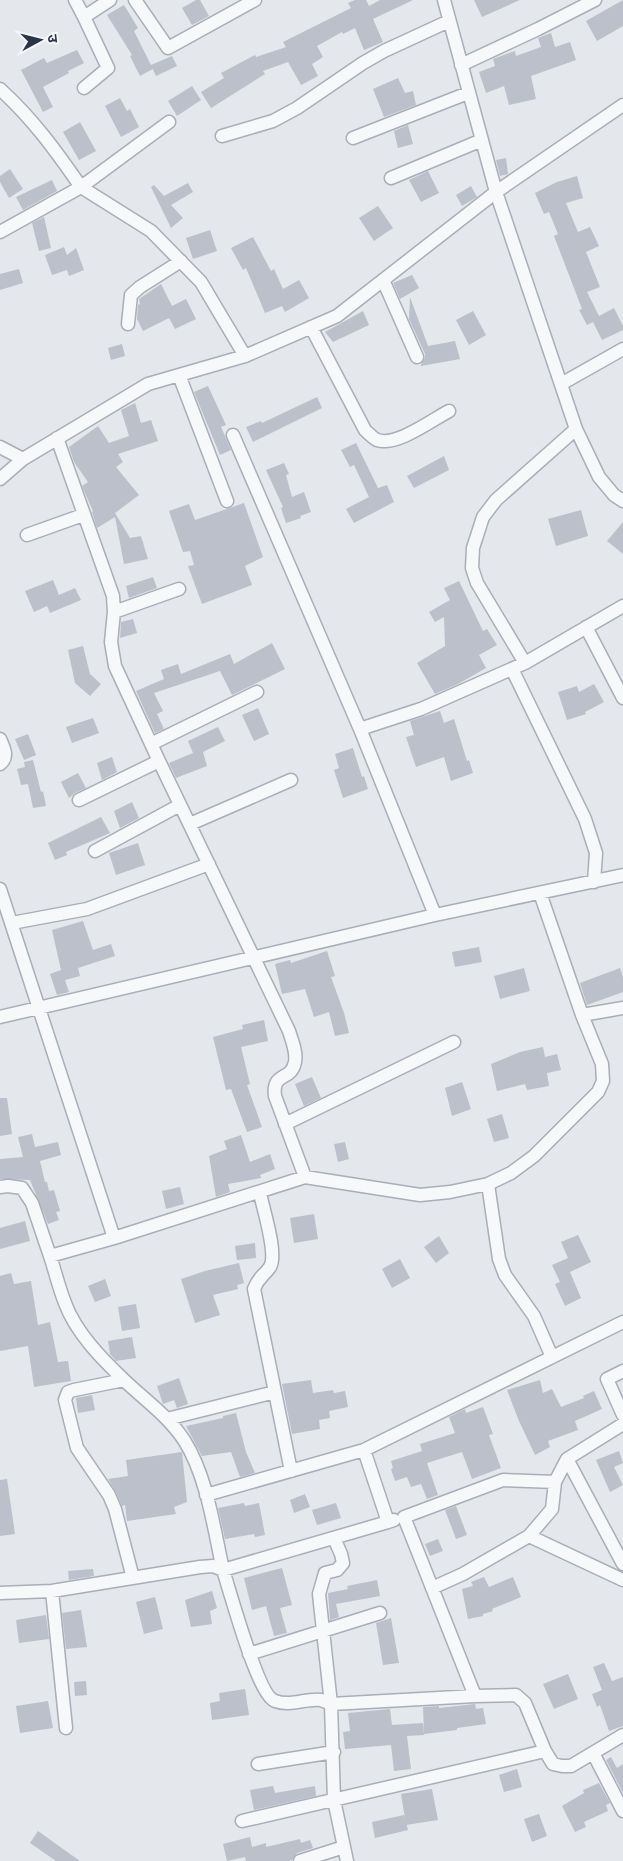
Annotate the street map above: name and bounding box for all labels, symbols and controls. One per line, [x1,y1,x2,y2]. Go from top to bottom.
north arrow [15,15,65,65]
text: उ [43,33,62,44]

